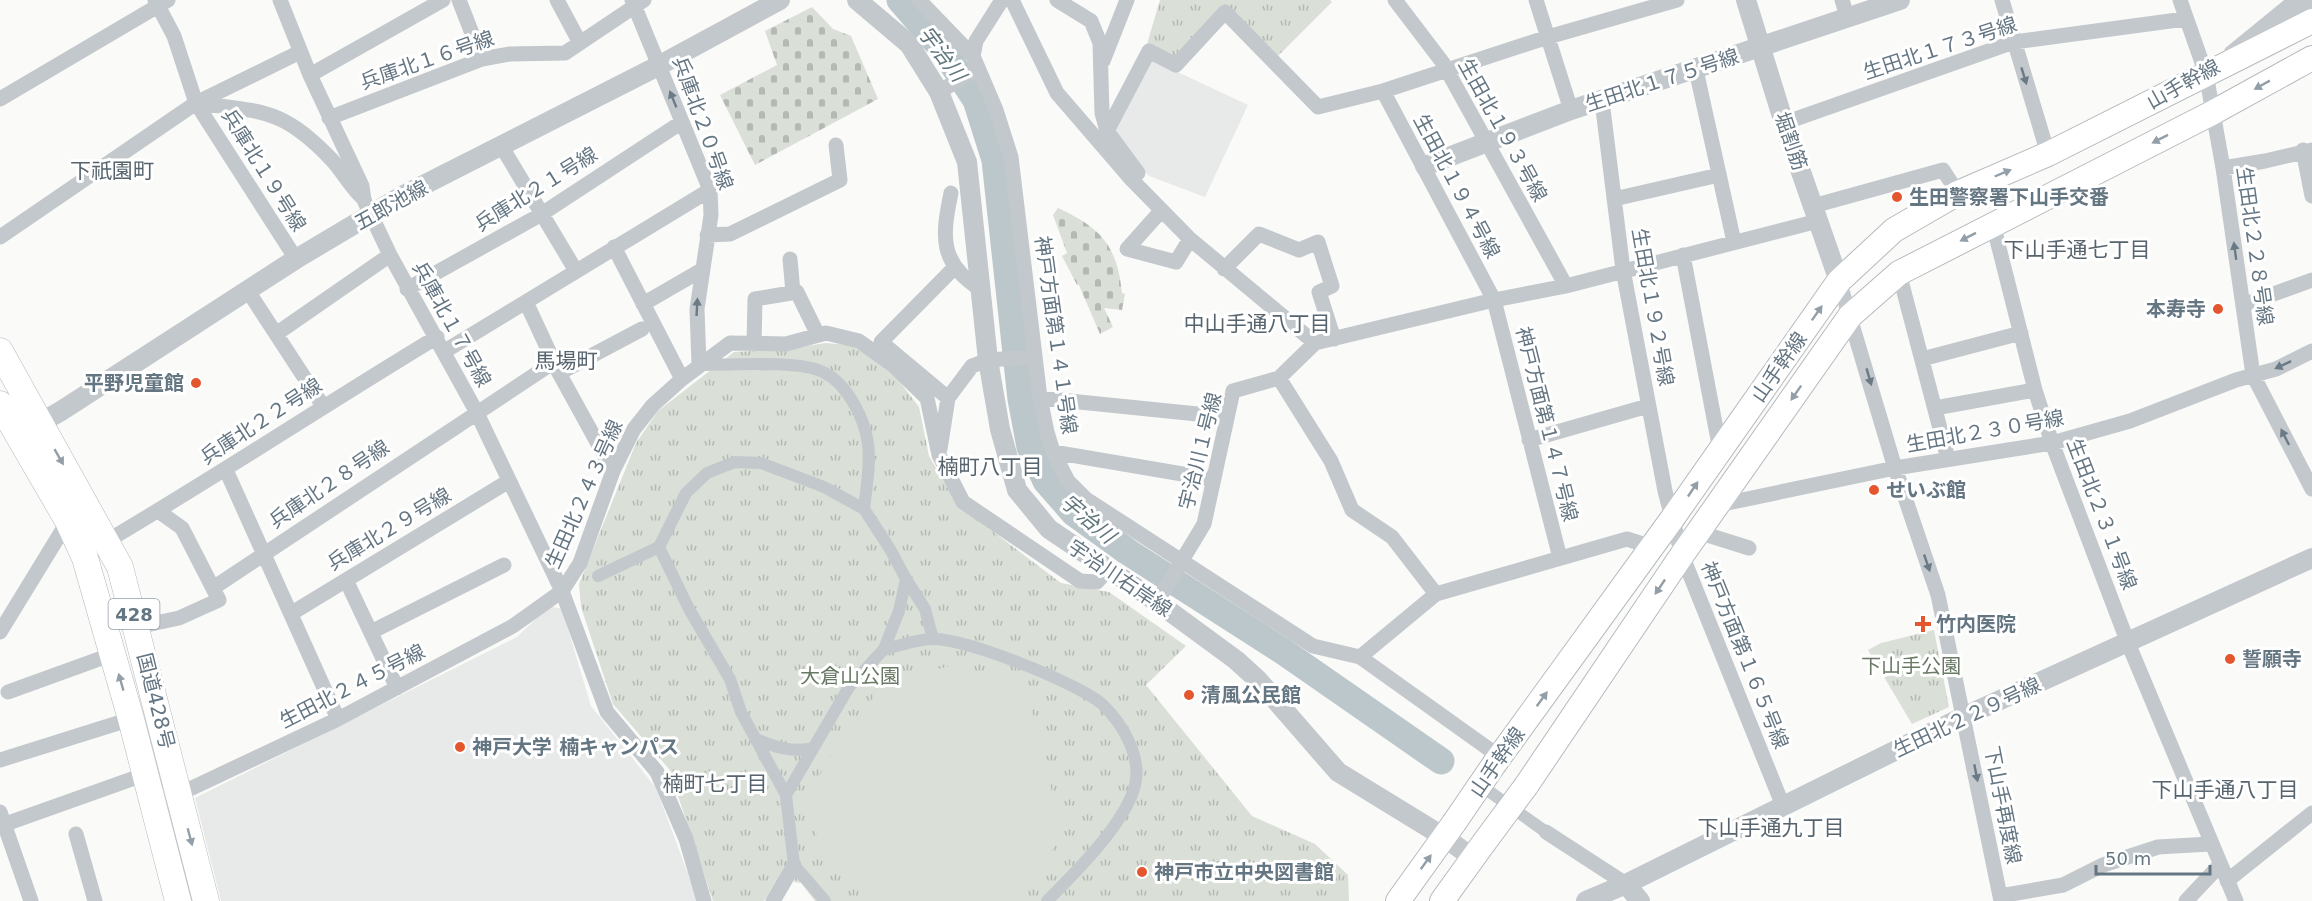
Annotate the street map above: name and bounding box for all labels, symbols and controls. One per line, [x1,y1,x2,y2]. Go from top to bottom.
street label: 生田北１７３号線 [1860,12,2020,84]
water label: 宇治川 [913,22,972,88]
street label: 兵庫北１６号線 [357,26,497,94]
street label: 生田北１７５号線 [1582,44,1742,116]
street label: 兵庫北２０号線 [668,53,738,193]
street label: 生田北１９３号線 [1454,54,1552,206]
street label: 山手幹線 [2142,54,2224,114]
one-way arrow [2020,67,2030,85]
one-way arrow [2253,80,2270,90]
one-way arrow [668,90,677,108]
street label: 兵庫北１９号線 [217,104,311,236]
street label: 堀割筋 [1770,109,1812,173]
street label: 生田北１９４号線 [1409,110,1505,262]
one-way arrow [2152,134,2169,144]
street label: 兵庫北２１号線 [470,142,602,236]
district label: 下祇園町 [70,159,154,183]
street label: 生田北２２８号線 [2232,165,2278,327]
one-way arrow [1995,168,2013,178]
street label: 五郎池線 [350,175,432,235]
place label: 生田警察署下山手交番 [1909,185,2109,209]
marker: 生田警察署下山手交番 [1890,190,1904,204]
street label: 生田北１９２号線 [1627,226,1679,388]
one-way arrow [1959,232,1976,242]
street label: 神戸方面第１４１号線 [1030,234,1082,436]
district label: 下山手通七丁目 [2004,238,2151,262]
one-way arrow [2230,241,2239,260]
street label: 兵庫北１７号線 [408,257,496,391]
one-way arrow [693,297,702,316]
place label: 本寿寺 [2146,297,2206,321]
marker: 本寿寺 [2211,302,2225,316]
one-way arrow [1811,305,1823,321]
district label: 中山手通八丁目 [1184,312,1331,336]
street label: 神戸方面第１４７号線 [1511,324,1583,524]
street label: 山手幹線 [1746,327,1812,407]
district label: 馬場町 [535,349,598,373]
one-way arrow [2274,360,2292,370]
one-way arrow [1864,368,1874,386]
place label: 平野児童館 [84,371,184,395]
street label: 兵庫北２２号線 [196,373,326,469]
marker: 平野児童館 [189,376,203,390]
one-way arrow [1790,385,1802,401]
street label: 宇治川１号線 [1174,390,1226,512]
street label: 生田北２３０号線 [1904,405,2066,457]
street label: 生田北２４３号線 [540,416,628,572]
one-way arrow [2280,428,2290,445]
street label: 兵庫北２８号線 [264,435,394,533]
street label: 生田北２３１号線 [2062,435,2142,593]
one-way arrow [54,449,64,466]
district label: 楠町八丁目 [938,455,1043,479]
place label: せいぶ館 [1886,478,1966,502]
one-way arrow [1687,481,1698,498]
street label: 兵庫北２９号線 [323,483,455,575]
marker: せいぶ館 [1867,483,1881,497]
water label: 宇治川 [1056,490,1121,550]
street label: 宇治川右岸線 [1064,534,1176,622]
one-way arrow [1923,554,1933,572]
street label: 神戸方面第１６５号線 [1696,558,1794,752]
one-way arrow [1654,579,1666,595]
road number: 428 [108,599,160,629]
place label: 竹内医院 [1936,612,2016,636]
marker: 竹内医院 [1914,615,1932,633]
street label: 生田北２４５号線 [275,639,429,733]
place label: 誓願寺 [2242,647,2302,671]
street label: 国道428号 [132,650,180,752]
marker: 誓願寺 [2223,652,2237,666]
park label: 下山手公園 [1861,654,1961,678]
park label: 大倉山公園 [800,664,900,688]
street label: 生田北２２９号線 [1889,672,2045,762]
one-way arrow [116,673,125,691]
place label: 清風公民館 [1201,683,1301,707]
marker: 清風公民館 [1182,688,1196,702]
one-way arrow [1536,691,1548,707]
street label: 山手幹線 [1464,722,1530,802]
place label: 神戸大学 楠キャンパス [472,735,679,759]
marker: 神戸大学 楠キャンパス [453,740,467,754]
street label: 下山手再度線 [1980,744,2026,866]
one-way arrow [1972,764,1981,783]
district label: 楠町七丁目 [663,772,768,796]
district label: 下山手通八丁目 [2152,778,2299,802]
district label: 下山手通九丁目 [1698,816,1845,840]
one-way arrow [185,828,195,846]
scale bar [2096,838,2210,876]
text: 50 m [2105,848,2151,869]
one-way arrow [1420,854,1432,870]
place label: 神戸市立中央図書館 [1154,860,1334,884]
marker: 神戸市立中央図書館 [1135,865,1149,879]

